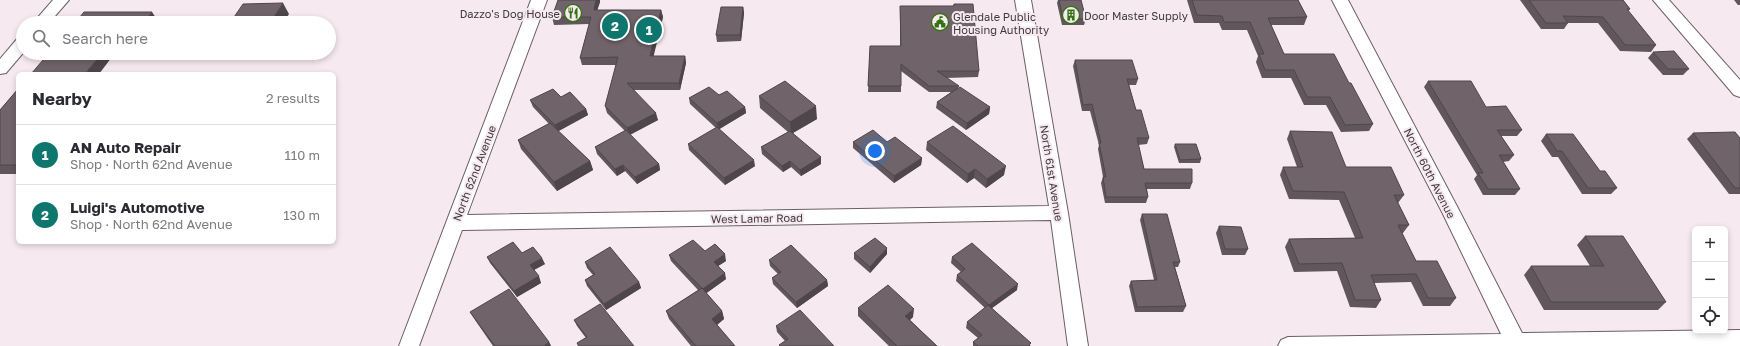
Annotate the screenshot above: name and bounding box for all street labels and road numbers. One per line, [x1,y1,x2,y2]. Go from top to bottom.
street label: North 62nd Avenue [450,123,498,223]
street label: North 61st Avenue [1038,124,1066,222]
street label: North 60th Avenue [1402,126,1458,220]
street label: West Lamar Road [711,211,803,225]

